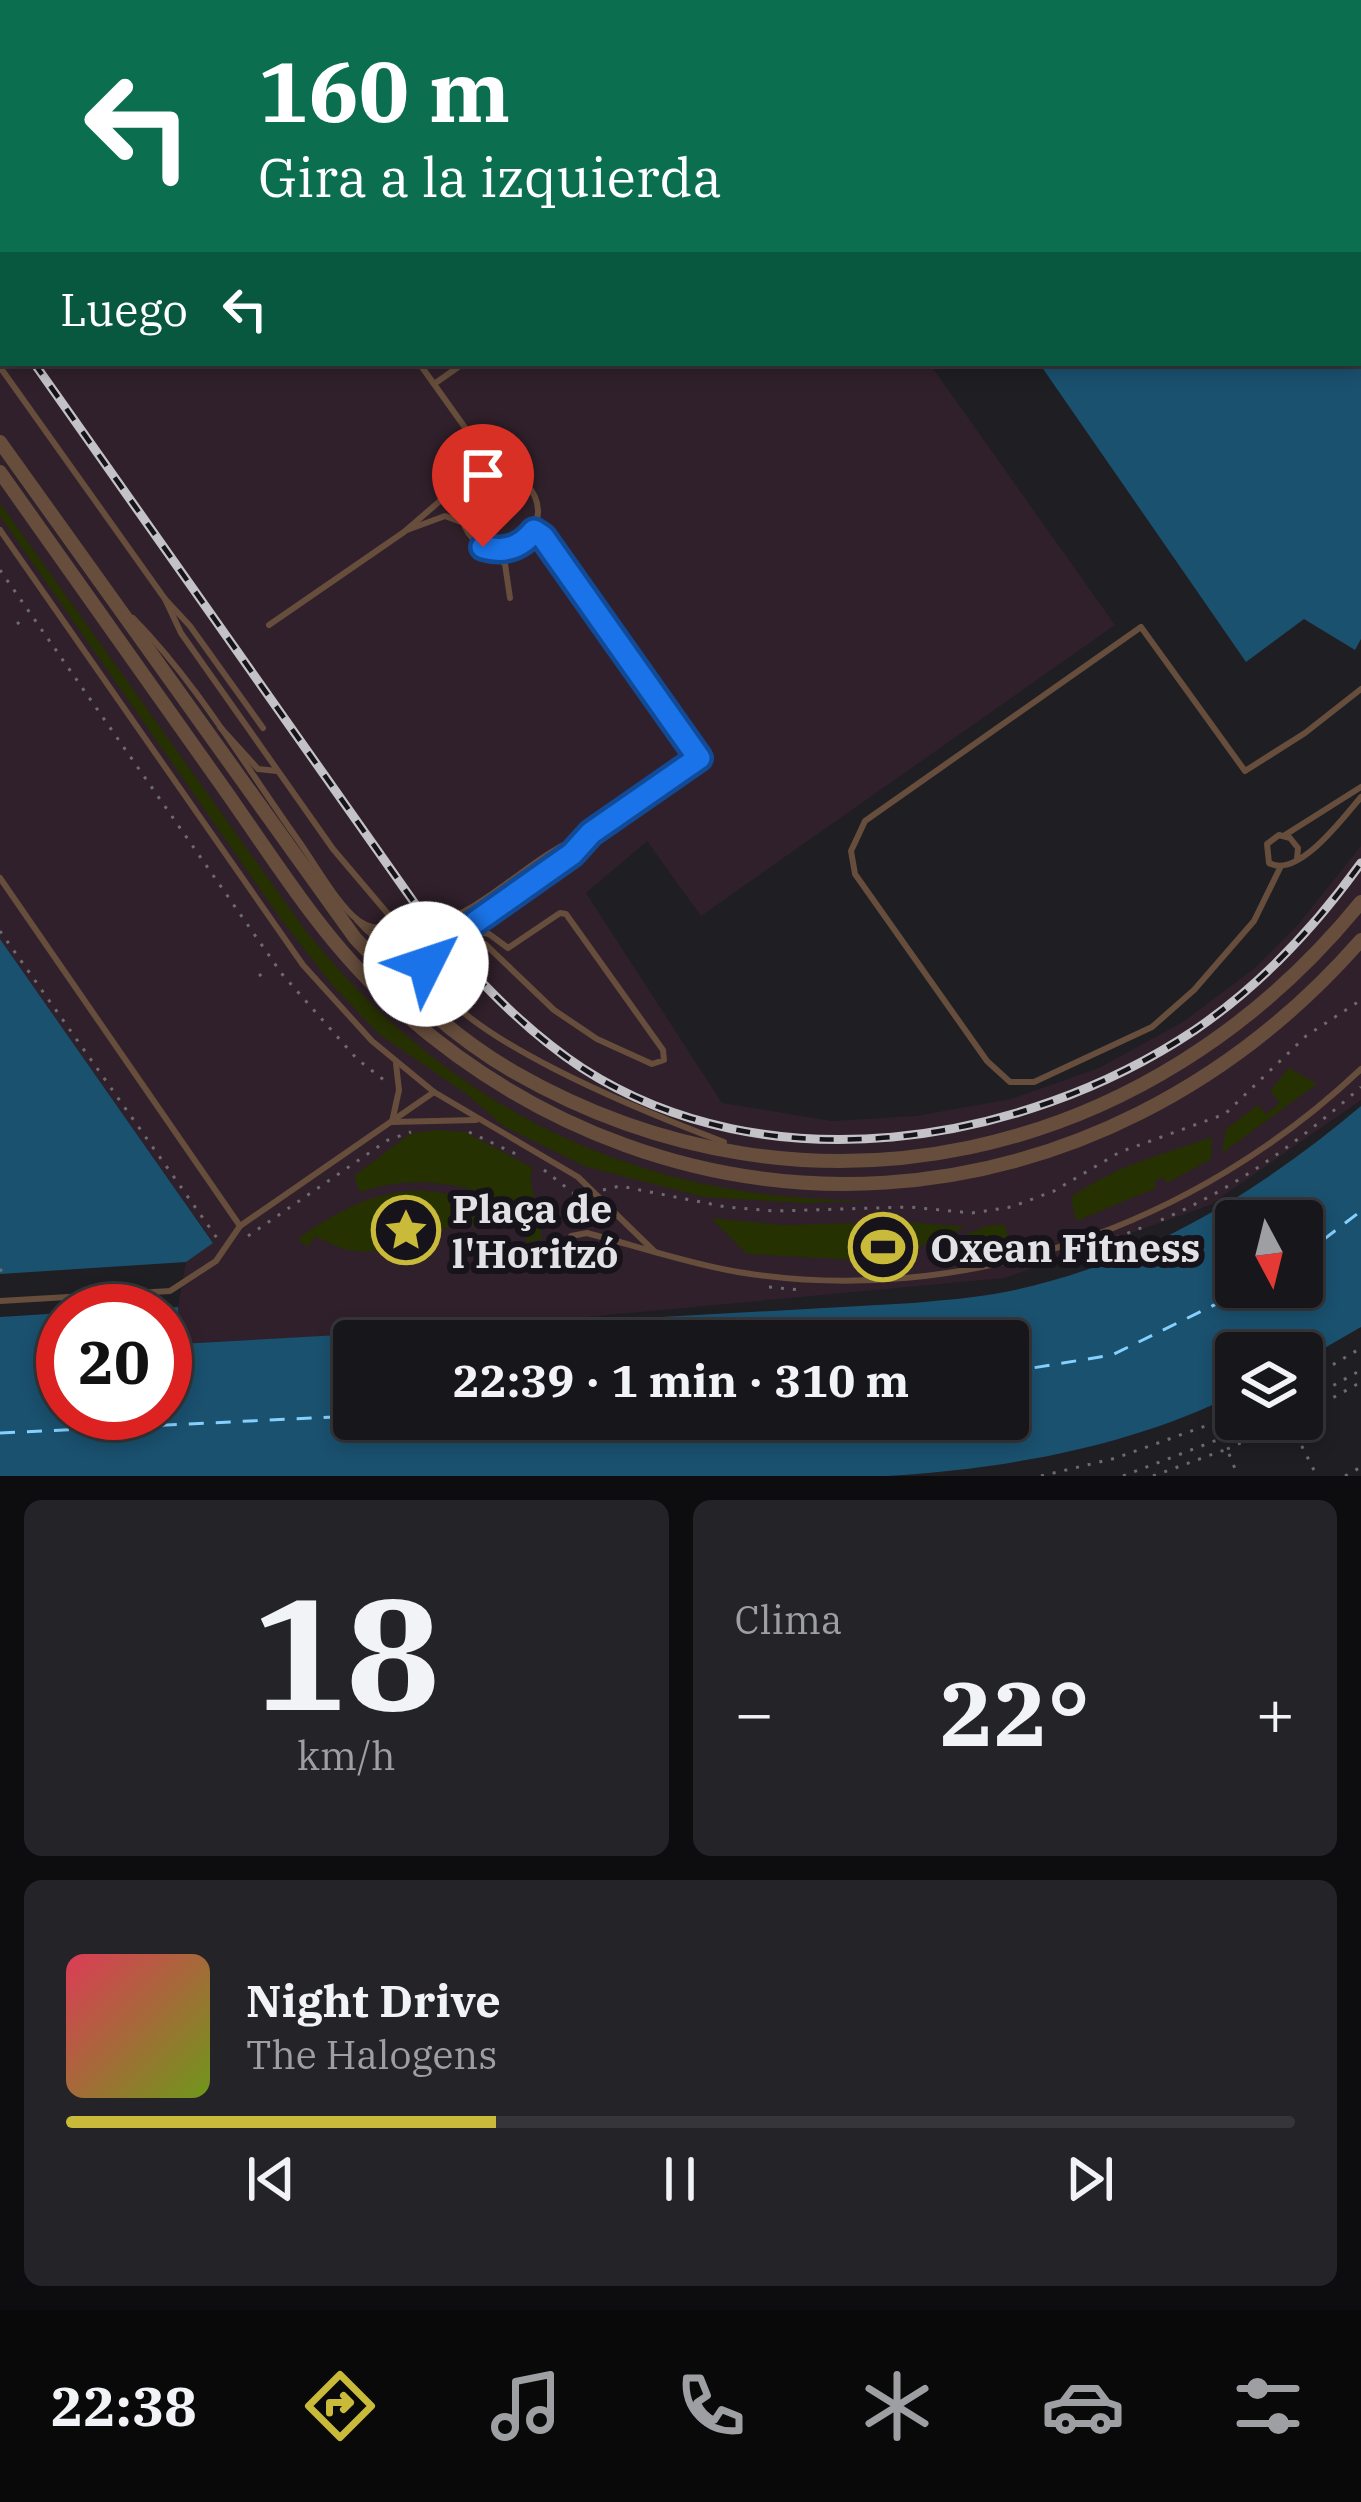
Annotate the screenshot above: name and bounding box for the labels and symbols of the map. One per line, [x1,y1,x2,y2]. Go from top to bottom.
pin [432,424,534,547]
position arrow [363,901,489,1027]
place label: Plaça de l'Horitzó [452,1183,619,1279]
place icon: Plaça de l'Horitzó [371,1195,441,1265]
north arrow [1215,1200,1323,1308]
sports icon: Oxean Fitness [848,1212,918,1282]
place label: Oxean Fitness [930,1222,1200,1273]
speed limit sign: 20 [36,1284,192,1440]

